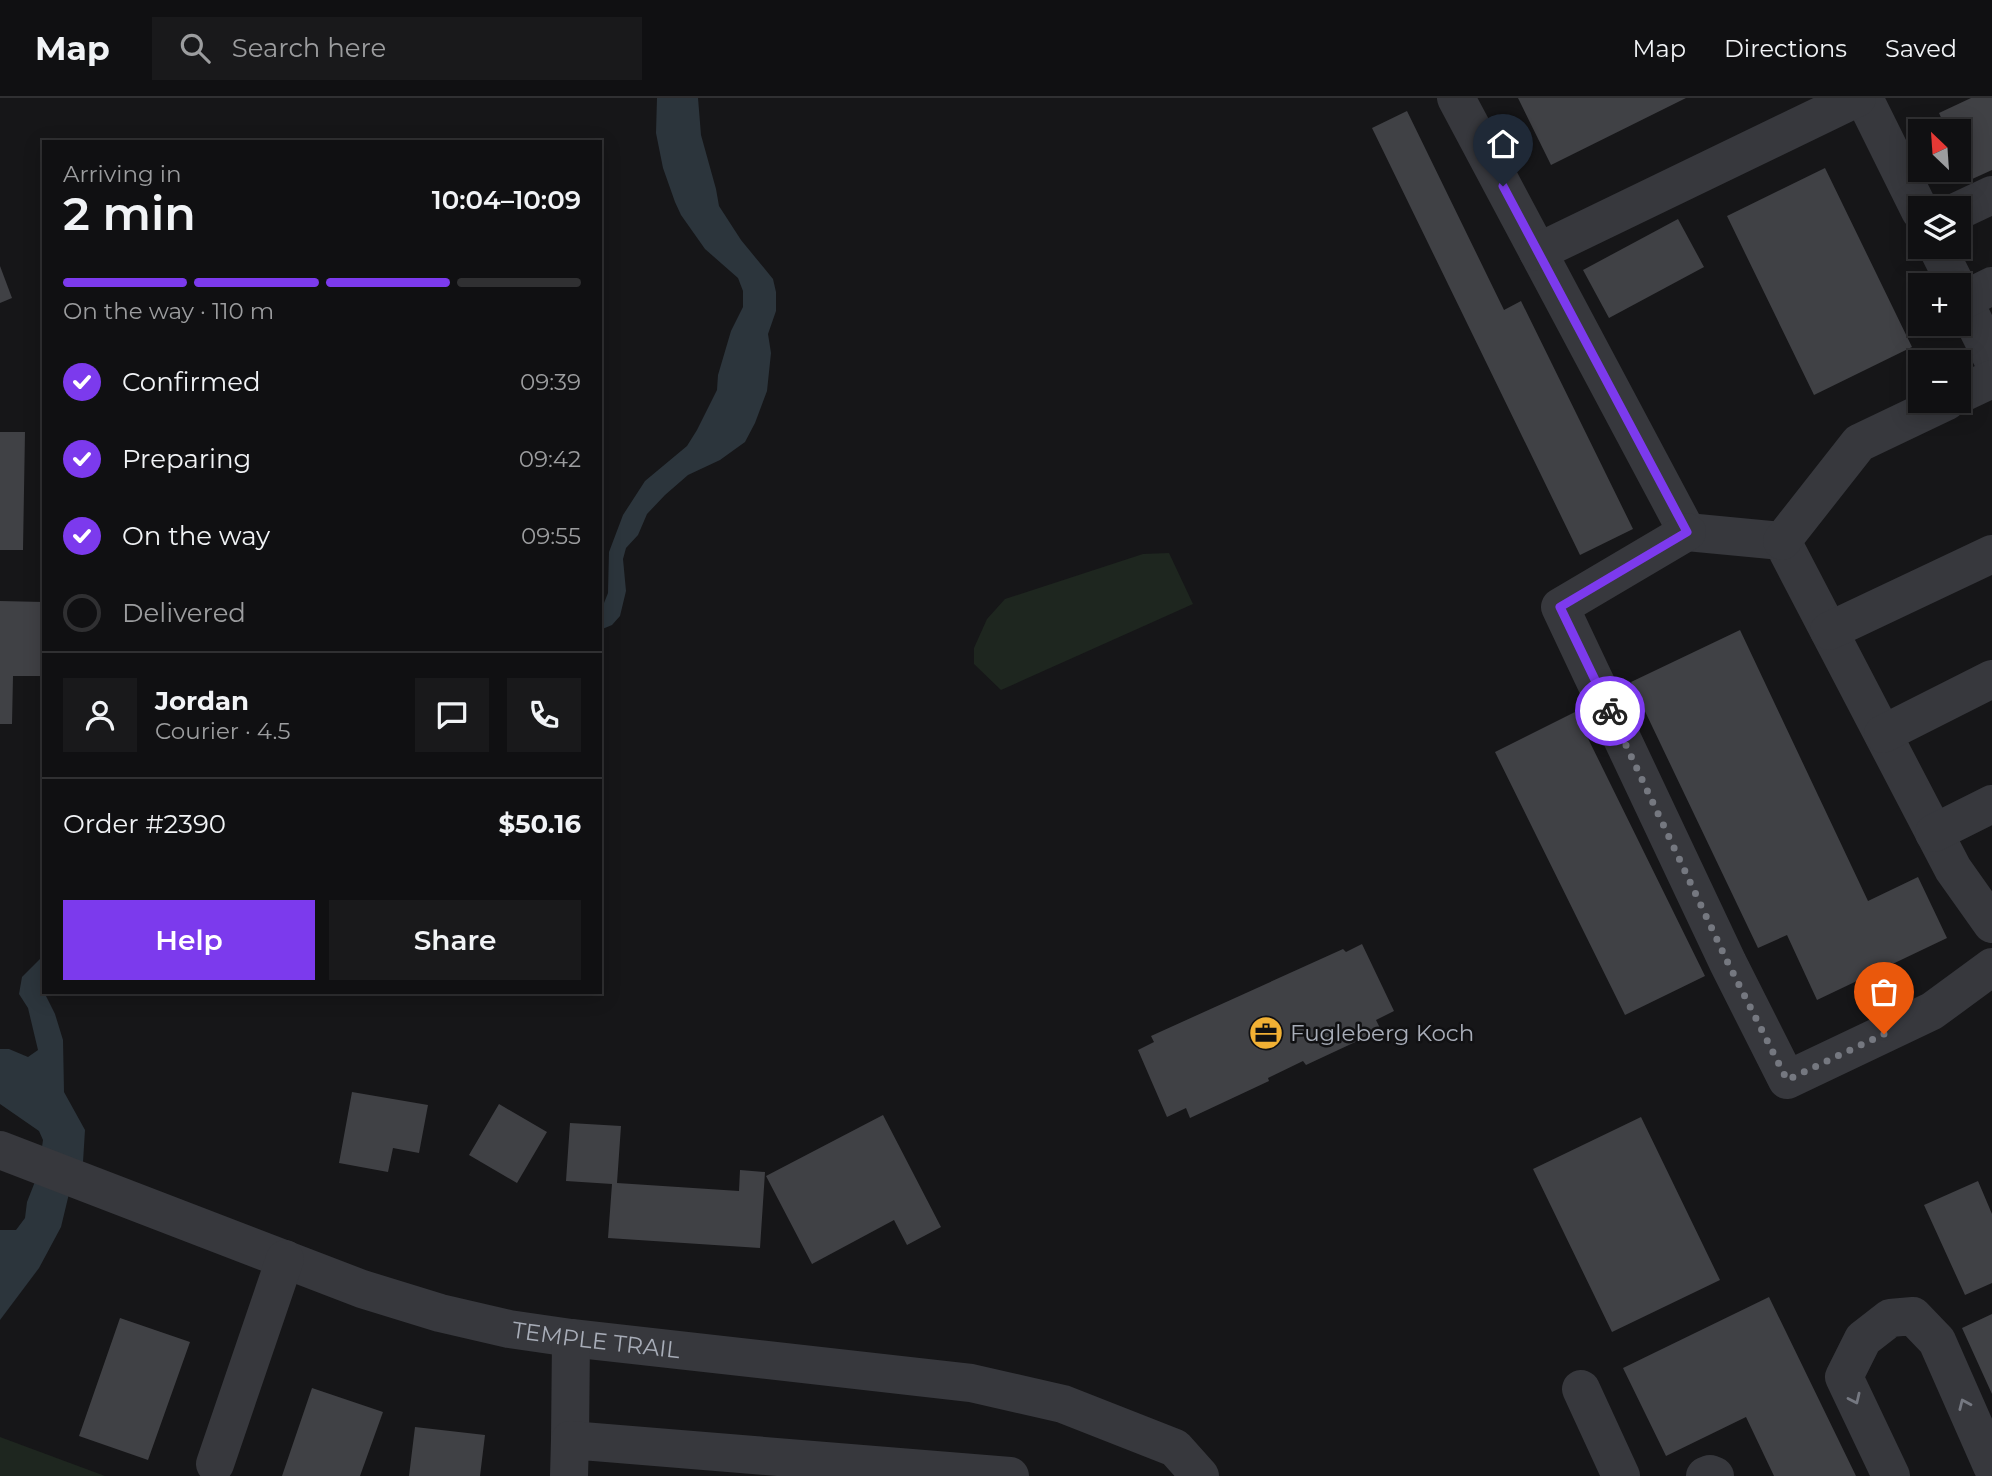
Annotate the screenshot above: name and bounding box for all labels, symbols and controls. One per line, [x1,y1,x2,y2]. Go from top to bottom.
search box [152,17,642,80]
text: Map [35,28,110,68]
icon: search [176,29,214,67]
text: Search here [232,32,386,64]
text: Map [1633,34,1686,63]
text: Directions [1724,34,1847,63]
text: Saved [1885,34,1957,63]
pin [1473,114,1533,186]
north arrow [1908,119,1970,182]
map controls [1908,119,1971,413]
icon: home [1484,125,1522,163]
text: Arriving in [63,160,182,188]
text: 10:04–10:09 [432,184,581,216]
text: 2 min [63,185,196,242]
button: layers [1908,196,1971,259]
button: + [1908,273,1971,336]
text: On the way · 110 m [63,297,274,325]
button: − [1908,350,1971,413]
icon: check [63,363,101,401]
text: Confirmed [122,366,261,398]
text: 09:39 [520,368,581,396]
icon: check [63,440,101,478]
text: Preparing [122,443,251,475]
text: 09:42 [519,445,581,473]
icon: check [63,517,101,555]
text: On the way [122,520,270,552]
text: 09:55 [521,522,581,550]
text: Delivered [122,597,246,629]
courier [1575,676,1645,746]
button: person [63,678,137,752]
button: chat [415,678,489,752]
button: phone [507,678,581,752]
text: Jordan [155,685,249,717]
icon: bike [1591,692,1629,730]
text: Courier · 4.5 [155,717,290,745]
text: Order #2390 [63,808,226,840]
text: $50.16 [498,808,581,840]
button: Help [63,900,315,980]
button: Share [329,900,581,980]
pin [1854,962,1914,1034]
icon: bag [1865,973,1903,1011]
office icon: Fugleberg Koch [1247,1014,1285,1052]
place label: Fugleberg Koch [1290,1019,1474,1047]
street label: TEMPLE TRAIL [510,1316,682,1364]
one-way arrow [1847,1392,1861,1405]
one-way arrow [1959,1398,1973,1410]

